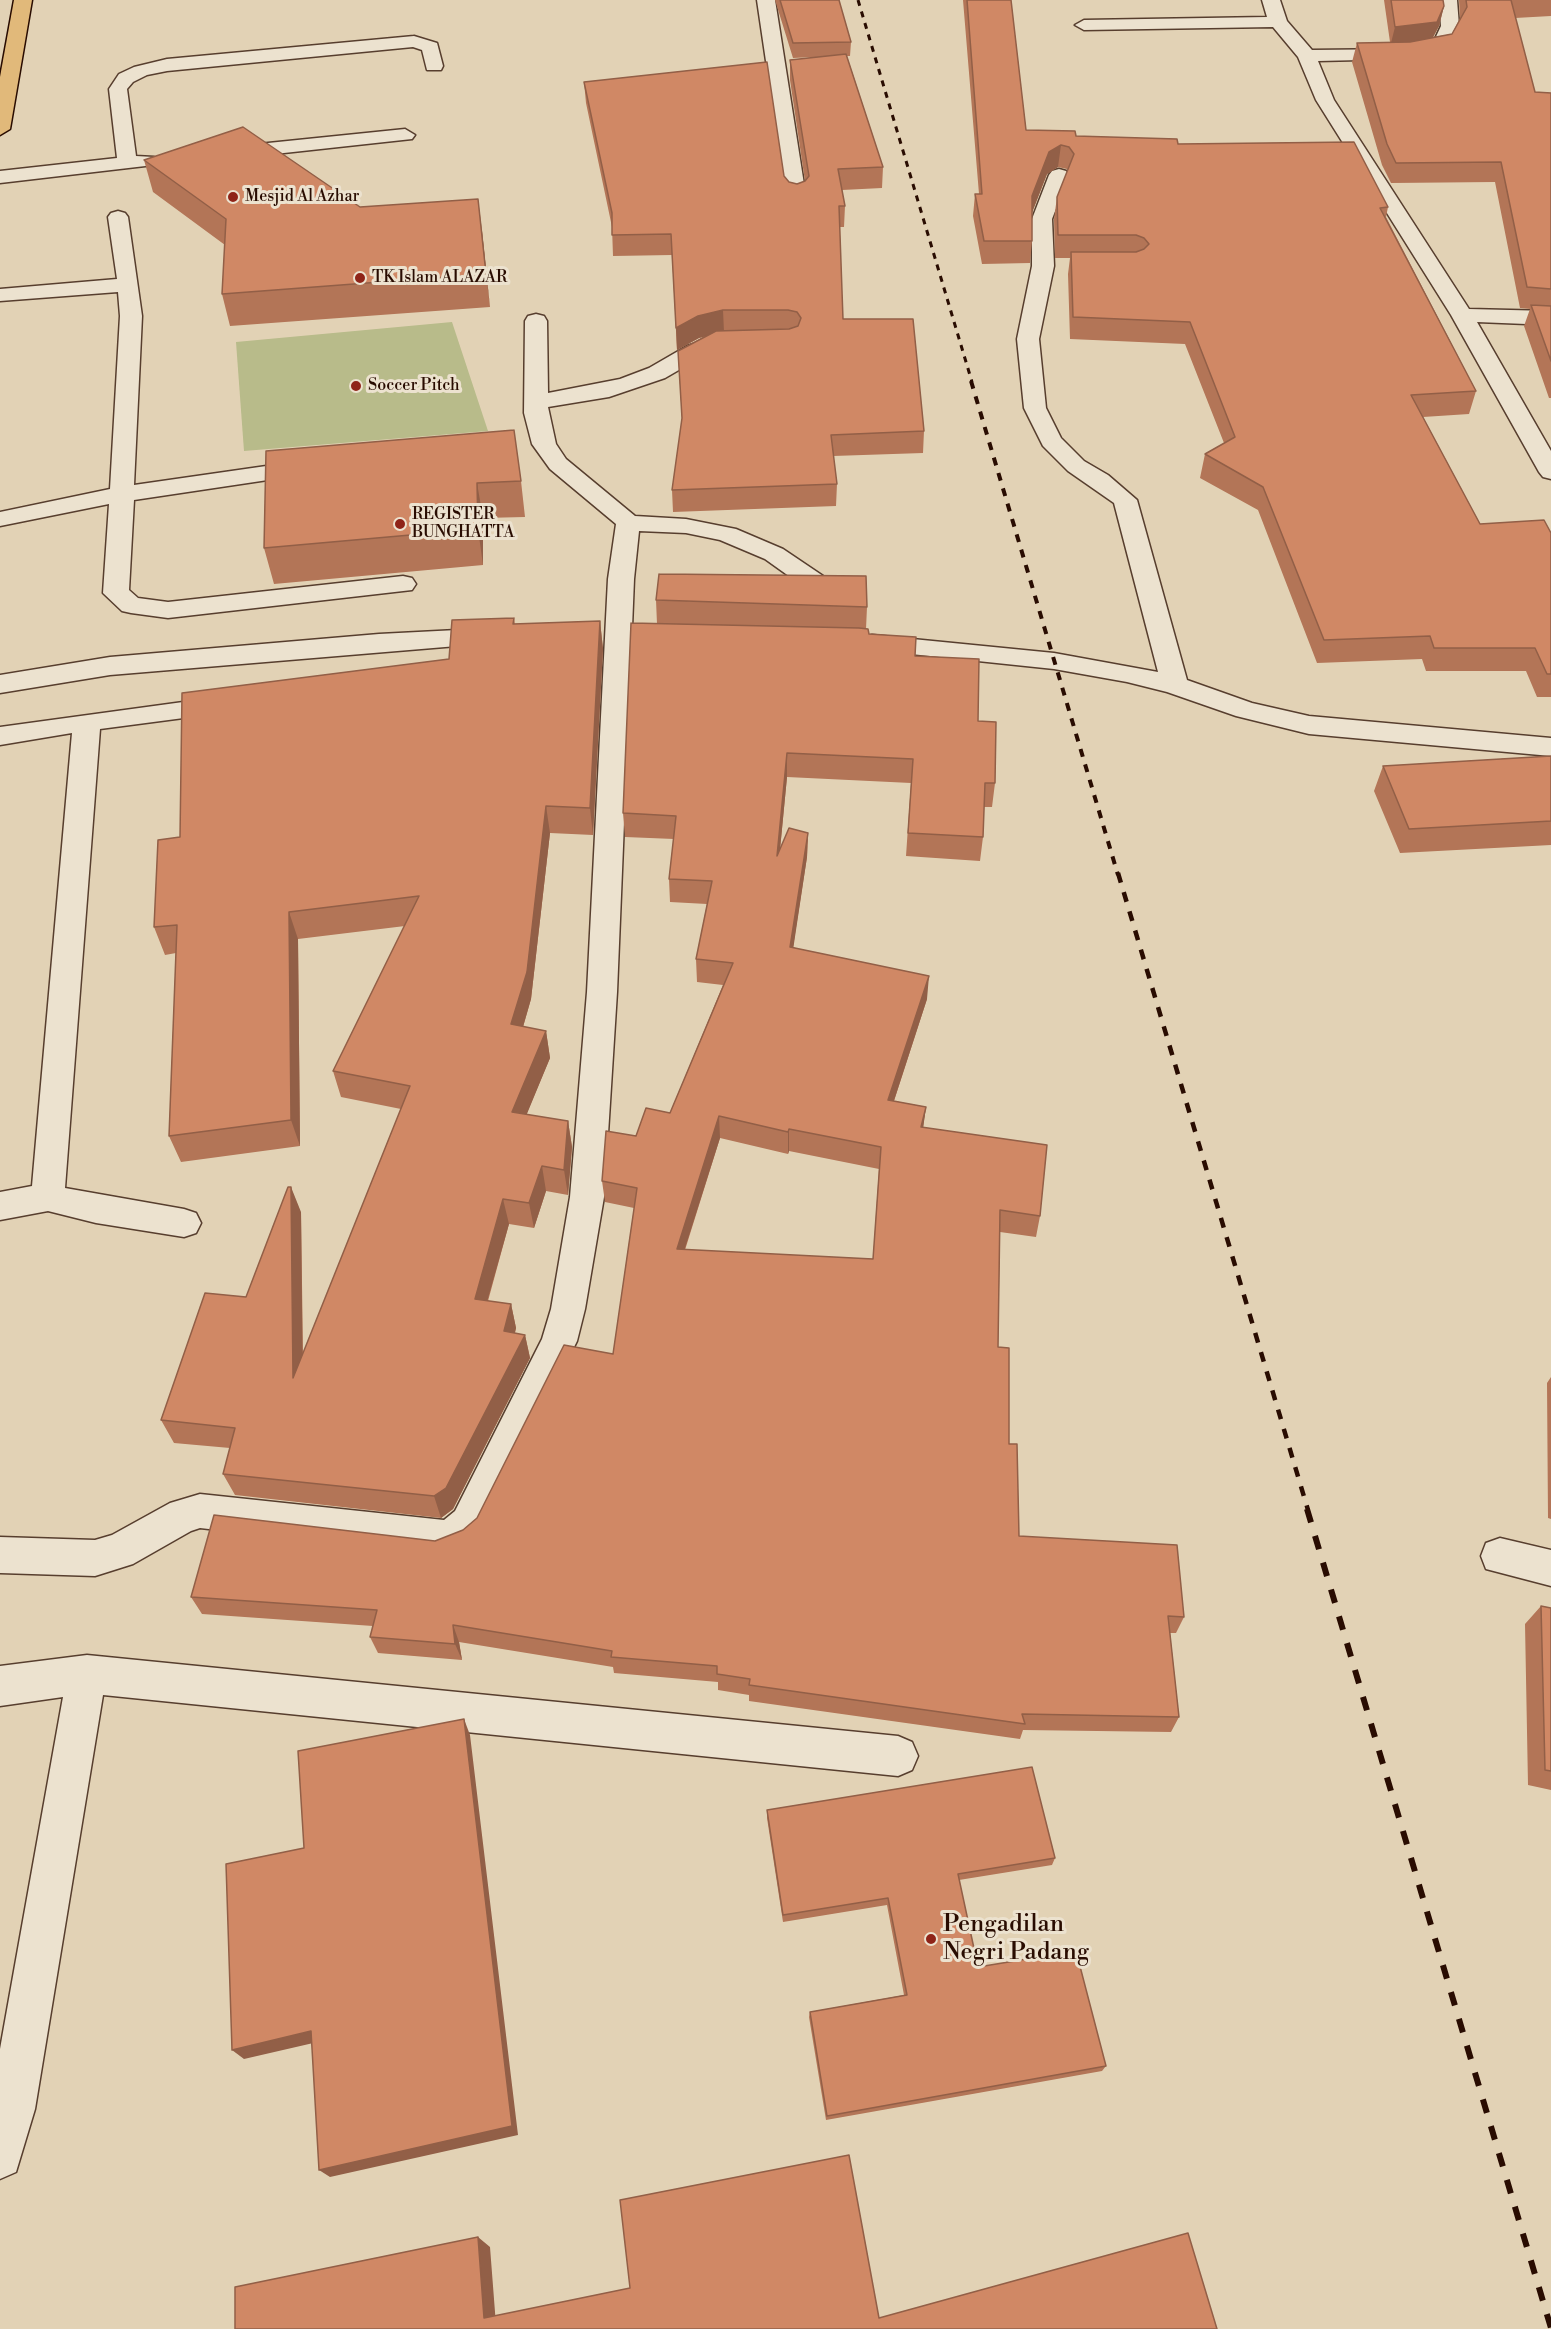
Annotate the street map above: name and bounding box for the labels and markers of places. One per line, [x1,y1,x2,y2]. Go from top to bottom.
place label: Mesjid Al Azhar [245,187,359,207]
marker: Mesjid Al Azhar [226,190,240,204]
place label: TK Islam ALAZAR [372,268,507,288]
marker: TK Islam ALAZAR [353,271,367,285]
place label: Soccer Pitch [368,376,460,396]
marker: Soccer Pitch [349,379,363,393]
place label: REGISTER BUNGHATTA [412,505,514,543]
marker: REGISTER BUNGHATTA [393,517,407,531]
place label: Pengadilan Negri Padang [943,1911,1089,1967]
marker: Pengadilan Negri Padang [924,1932,938,1946]

